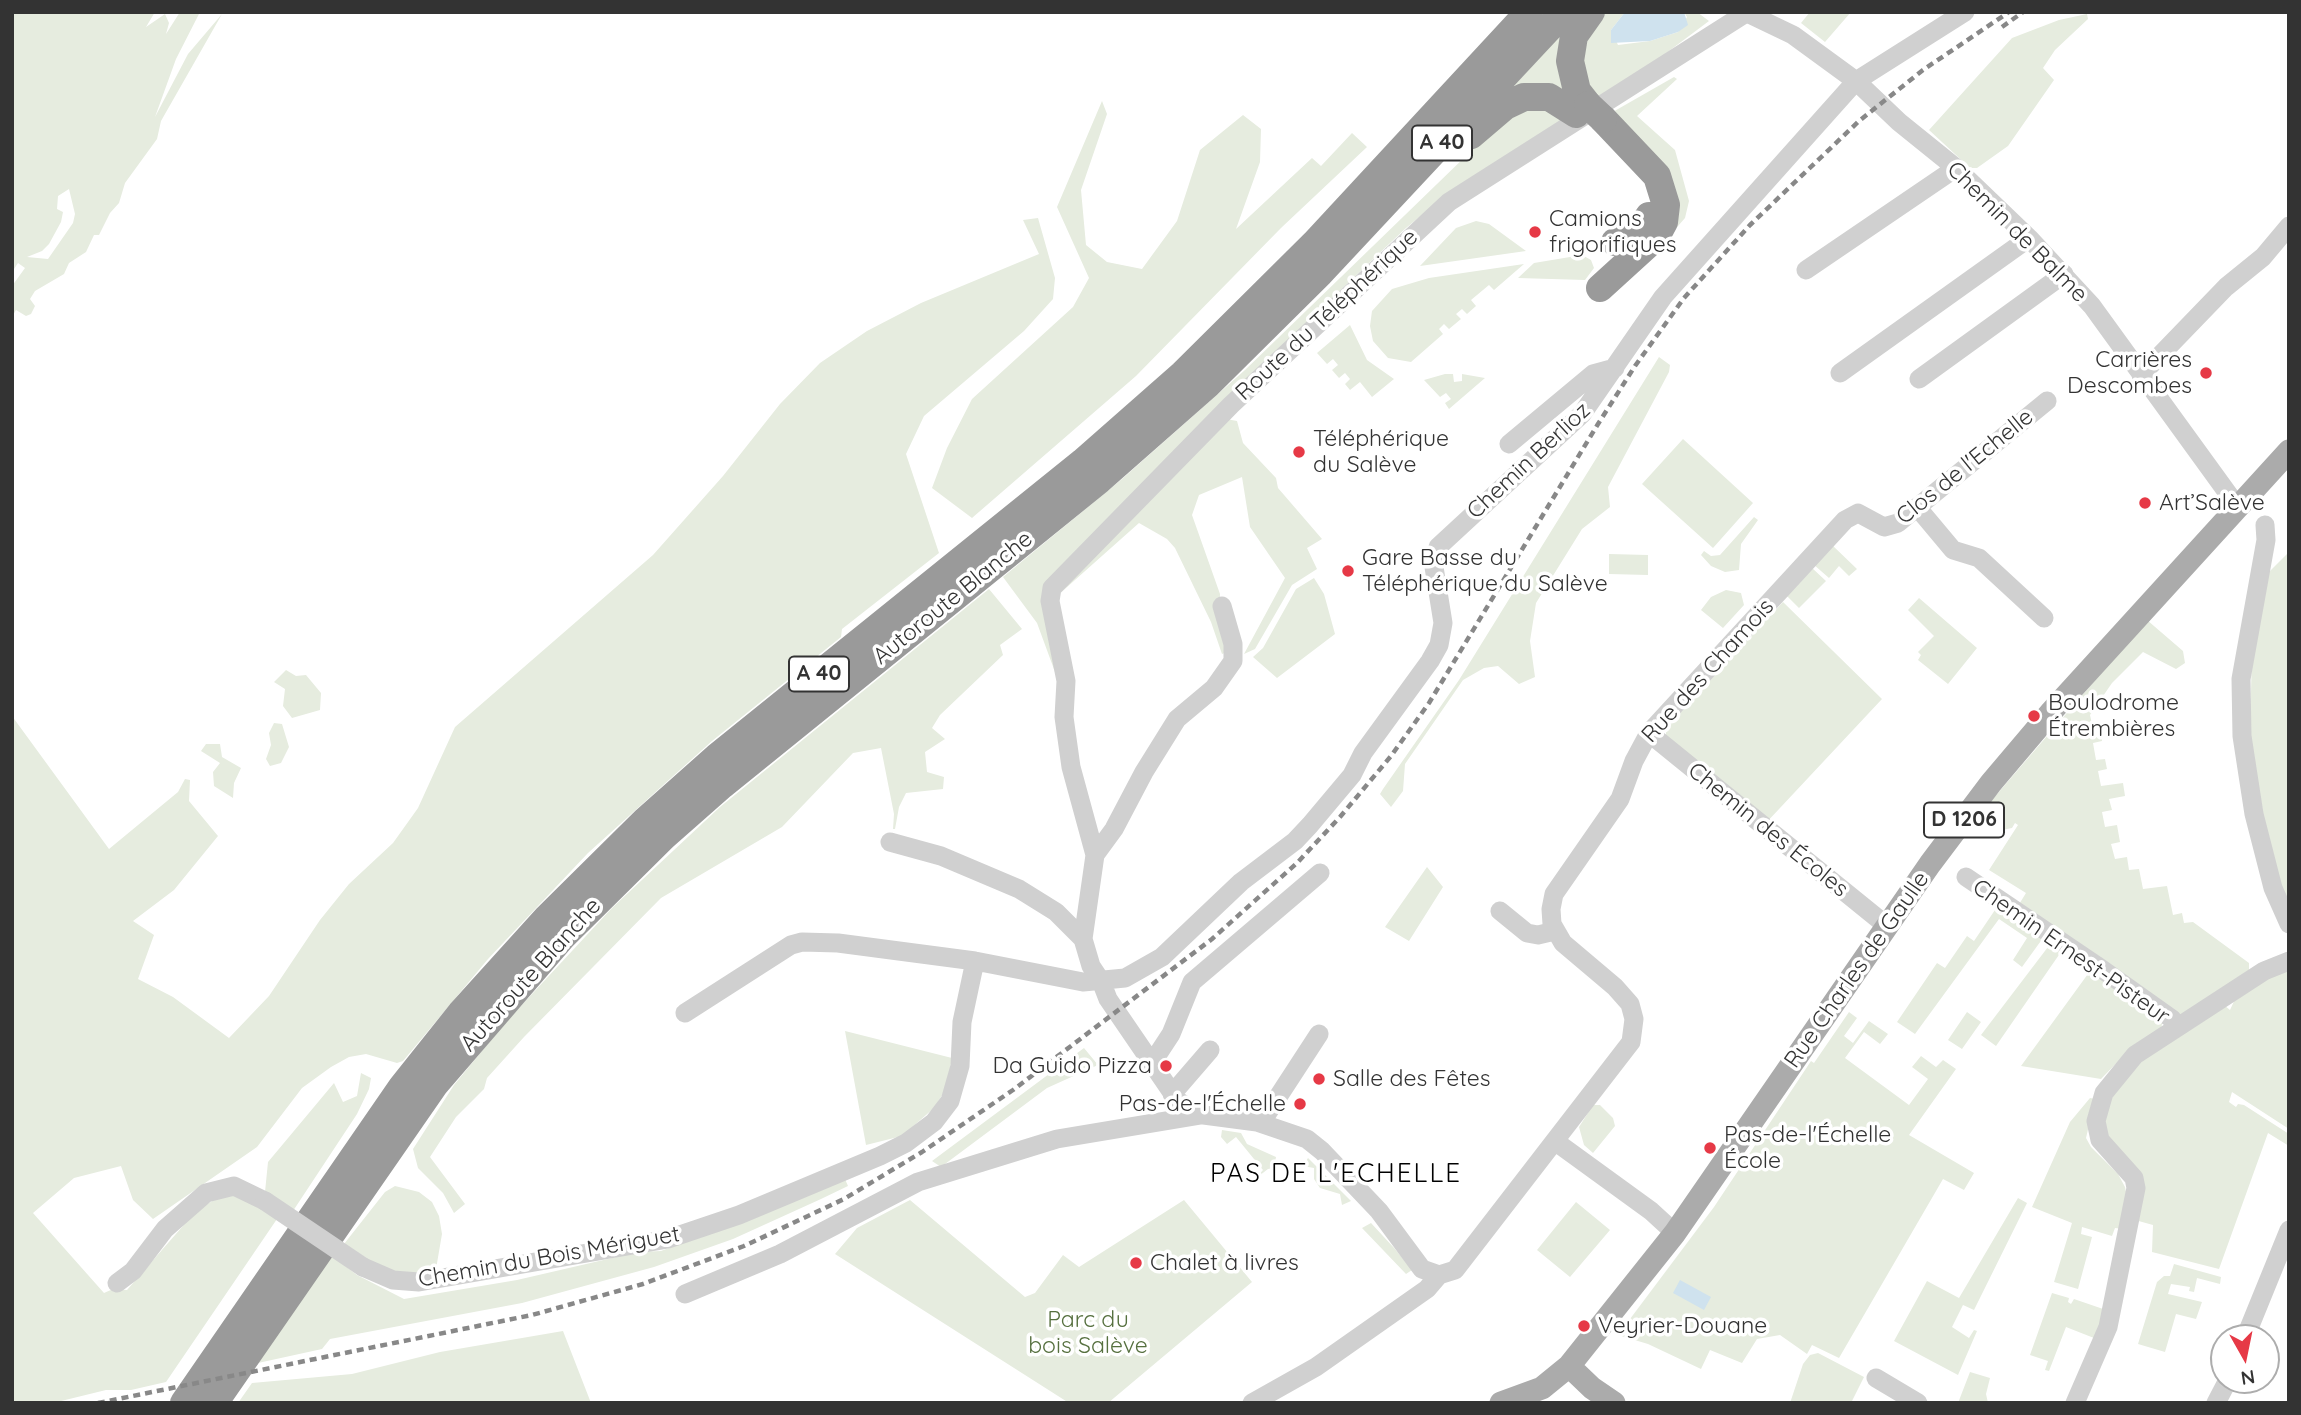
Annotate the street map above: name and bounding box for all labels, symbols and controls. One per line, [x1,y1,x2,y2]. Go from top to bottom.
road number: A 40 [1412,125,1472,160]
street label: Chemin de Balme [1941,156,2093,308]
place label: Camions frigorifiques [1549,205,1677,259]
street label: Route du Téléphérique [1230,223,1424,407]
marker: Camions frigorifiques [1527,224,1543,240]
place label: Carrières Descombes [2067,346,2192,400]
marker: Carrières Descombes [2198,365,2214,381]
street label: Chemin Berlioz [1462,397,1596,525]
street label: Clos de l'Echelle [1891,403,2039,531]
place label: Téléphérique du Salève [1313,425,1449,479]
marker: Téléphérique du Salève [1291,444,1307,460]
place label: Art’Salève [2159,489,2265,517]
marker: Art’Salève [2137,495,2153,511]
street label: Autoroute Blanche [868,525,1038,671]
place label: Gare Basse du Téléphérique du Salève [1362,544,1608,598]
marker: Gare Basse du Téléphérique du Salève [1340,563,1356,579]
street label: Rue des Chamois [1636,593,1780,749]
road number: A 40 [789,656,849,692]
place label: Boulodrome Étrembières [2048,689,2179,743]
marker: Boulodrome Étrembières [2026,708,2042,724]
street label: Chemin des Écoles [1682,757,1854,903]
road number: D 1206 [1924,802,2004,838]
street label: Rue Charles de Gaulle [1779,867,1935,1073]
street label: Chemin Ernest-Pisteur [1967,873,2175,1031]
street label: Autoroute Blanche [455,893,607,1057]
place label: Da Guido Pizza [993,1052,1152,1080]
marker: Da Guido Pizza [1158,1058,1174,1074]
place label: Salle des Fêtes [1333,1065,1491,1093]
marker: Salle des Fêtes [1311,1071,1327,1087]
place label: Pas-de-l'Échelle [1119,1090,1286,1118]
marker: Pas-de-l'Échelle [1292,1096,1308,1112]
place label: Pas-de-l'Échelle École [1724,1121,1891,1175]
marker: Pas-de-l'Échelle École [1702,1140,1718,1156]
district label: PAS DE L'ECHELLE [1212,1158,1460,1190]
street label: Chemin du Bois Mériguet [416,1220,682,1294]
place label: Chalet à livres [1150,1249,1299,1277]
marker: Chalet à livres [1128,1255,1144,1271]
park label: Parc du bois Salève [1028,1306,1148,1360]
place label: Veyrier-Douane [1598,1312,1767,1340]
marker: Veyrier-Douane [1576,1318,1592,1334]
north arrow [2210,1324,2280,1394]
text: N [2239,1365,2257,1391]

